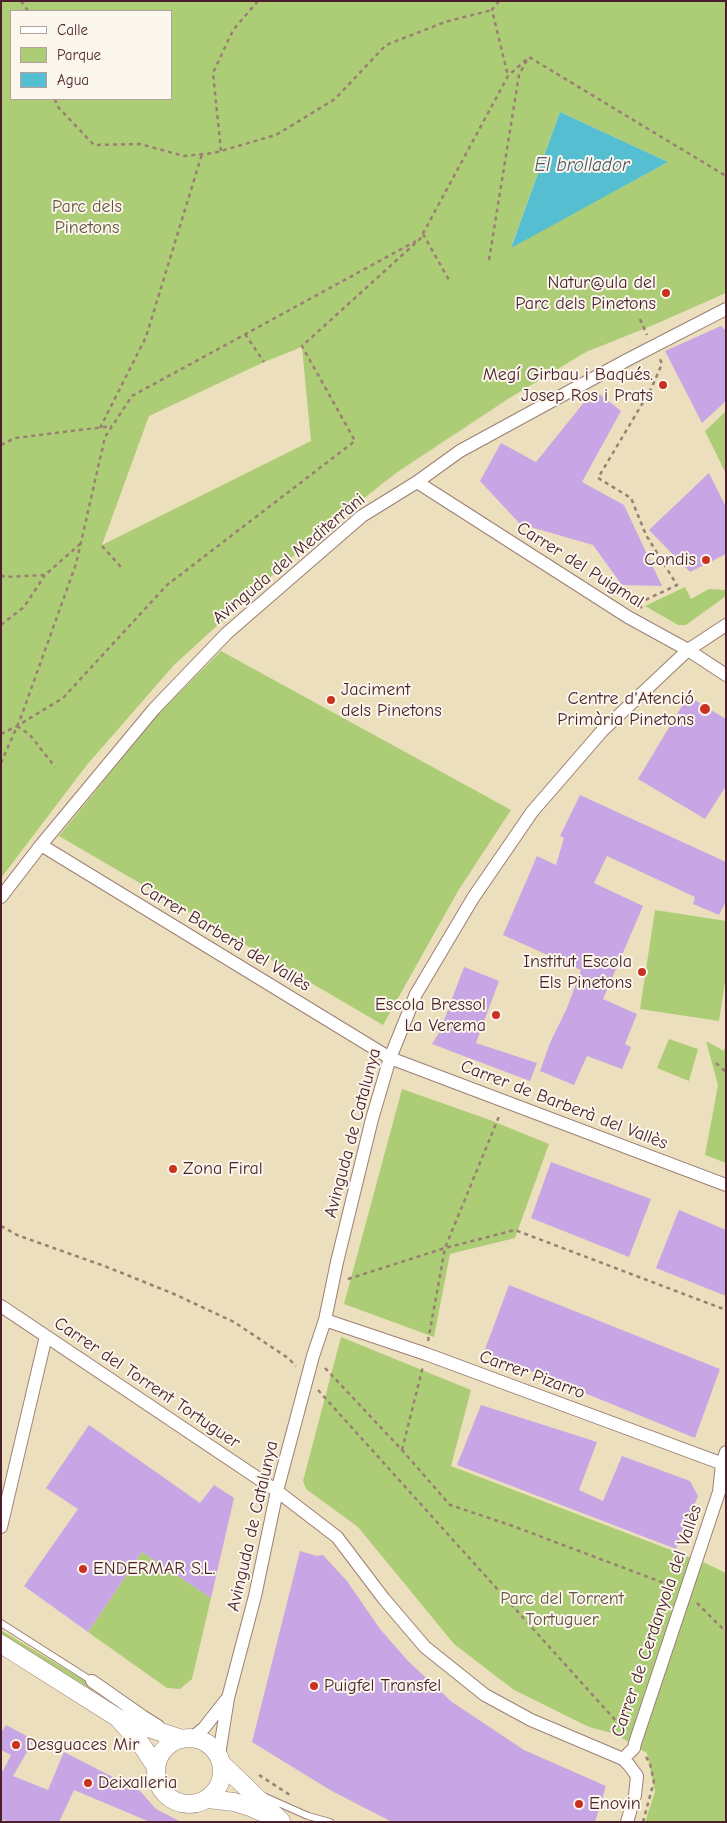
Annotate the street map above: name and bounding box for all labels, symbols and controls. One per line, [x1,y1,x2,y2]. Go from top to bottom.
legend [10,10,172,100]
text: Calle [57,21,88,39]
text: Parque [57,46,101,64]
text: Agua [57,71,89,89]
water label: El brollador [535,155,629,177]
park label: Parc dels Pinetons [52,196,122,238]
place label: Natur@ula del Parc dels Pinetons [515,272,656,314]
marker: Natur@ula del Parc dels Pinetons [660,287,672,299]
place label: Megí Girbau i Baqués. Josep Ros i Prats [483,364,653,406]
marker: Megí Girbau i Baqués. Josep Ros i Prats [657,379,669,391]
street label: Avinguda del Mediterràni [208,489,370,629]
street label: Carrer del Puigmal [512,517,648,613]
place label: Condis [644,549,696,571]
marker: Condis [700,554,712,566]
place label: Jaciment dels Pinetons [341,679,442,722]
place label: Centre d'Atenció Primària Pinetons [557,688,694,731]
marker: Jaciment dels Pinetons [325,694,337,706]
marker: Centre d'Atenció Primària Pinetons [698,702,712,716]
street label: Carrer Barberà del Vallès [136,877,314,997]
place label: Institut Escola Els Pinetons [523,951,632,994]
marker: Institut Escola Els Pinetons [636,966,648,978]
place label: Escola Bressol La Verema [375,994,486,1036]
marker: Escola Bressol La Verema [490,1009,502,1021]
street label: Avinguda de Catalunya [320,1046,386,1220]
street label: Carrer de Barberà del Vallès [457,1055,671,1155]
place label: Zona Firal [183,1158,263,1180]
marker: Zona Firal [167,1163,179,1175]
street label: Carrer del Torrent Tortuguer [50,1313,244,1453]
street label: Carrer Pizarro [476,1346,588,1404]
street label: Avinguda de Catalunya [223,1439,283,1613]
street label: Carrer de Cerdanyola del Vallès [607,1502,707,1740]
place label: ENDERMAR S.L. [93,1558,215,1580]
marker: ENDERMAR S.L. [77,1563,89,1575]
park label: Parc del Torrent Tortuguer [500,1588,624,1630]
place label: Puigfel Transfel [324,1675,441,1697]
marker: Puigfel Transfel [308,1680,320,1692]
place label: Desguaces Mir [26,1734,139,1756]
marker: Desguaces Mir [10,1739,22,1751]
place label: Deixalleria [98,1772,177,1794]
marker: Deixalleria [82,1777,94,1789]
place label: Enovin [589,1793,641,1815]
marker: Enovin [573,1798,585,1810]

